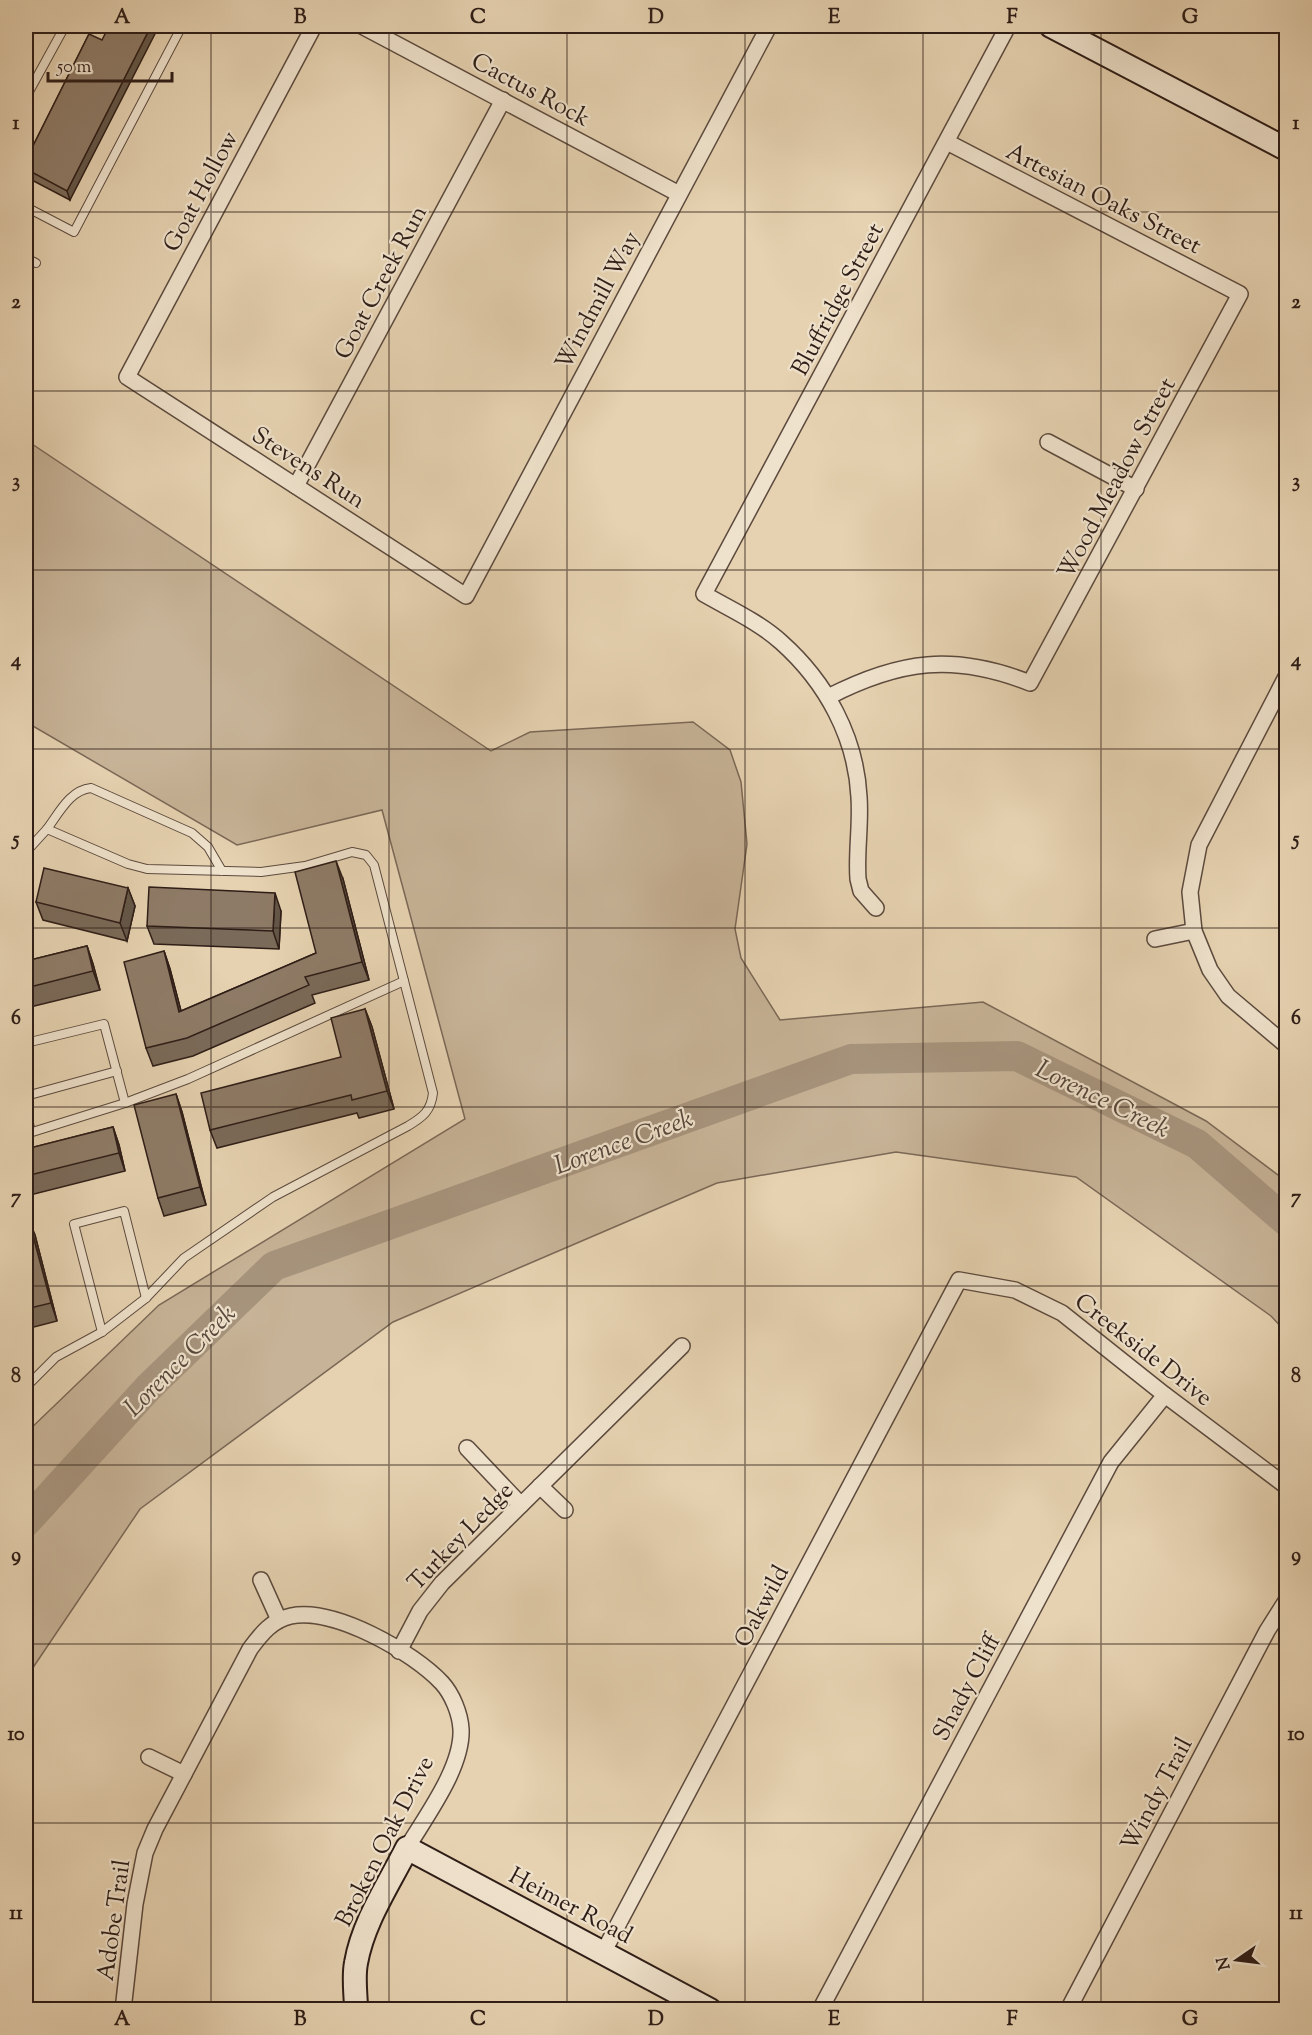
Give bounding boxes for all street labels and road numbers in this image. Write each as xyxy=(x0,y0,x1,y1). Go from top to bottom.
street label: Cactus Rock xyxy=(464,45,596,136)
street label: Goat Hollow xyxy=(156,125,248,258)
street label: Artesian Oaks Street xyxy=(1000,136,1207,264)
street label: Goat Creek Run xyxy=(327,200,437,366)
street label: Bluffridge Street xyxy=(784,217,893,382)
street label: Windmill Way xyxy=(548,226,650,376)
street label: Wood Meadow Street xyxy=(1050,372,1185,586)
street label: Stevens Run xyxy=(244,419,372,518)
street label: Creekside Drive xyxy=(1067,1286,1219,1415)
street label: Turkey Ledge xyxy=(401,1475,522,1599)
street label: Oakwild xyxy=(727,1559,799,1654)
street label: Shady Cliff xyxy=(925,1627,1011,1748)
street label: Windy Trail xyxy=(1113,1732,1202,1858)
street label: Broken Oak Drive xyxy=(328,1751,444,1933)
street label: Adobe Trail xyxy=(90,1857,140,1983)
street label: Heimer Road xyxy=(502,1860,638,1954)

